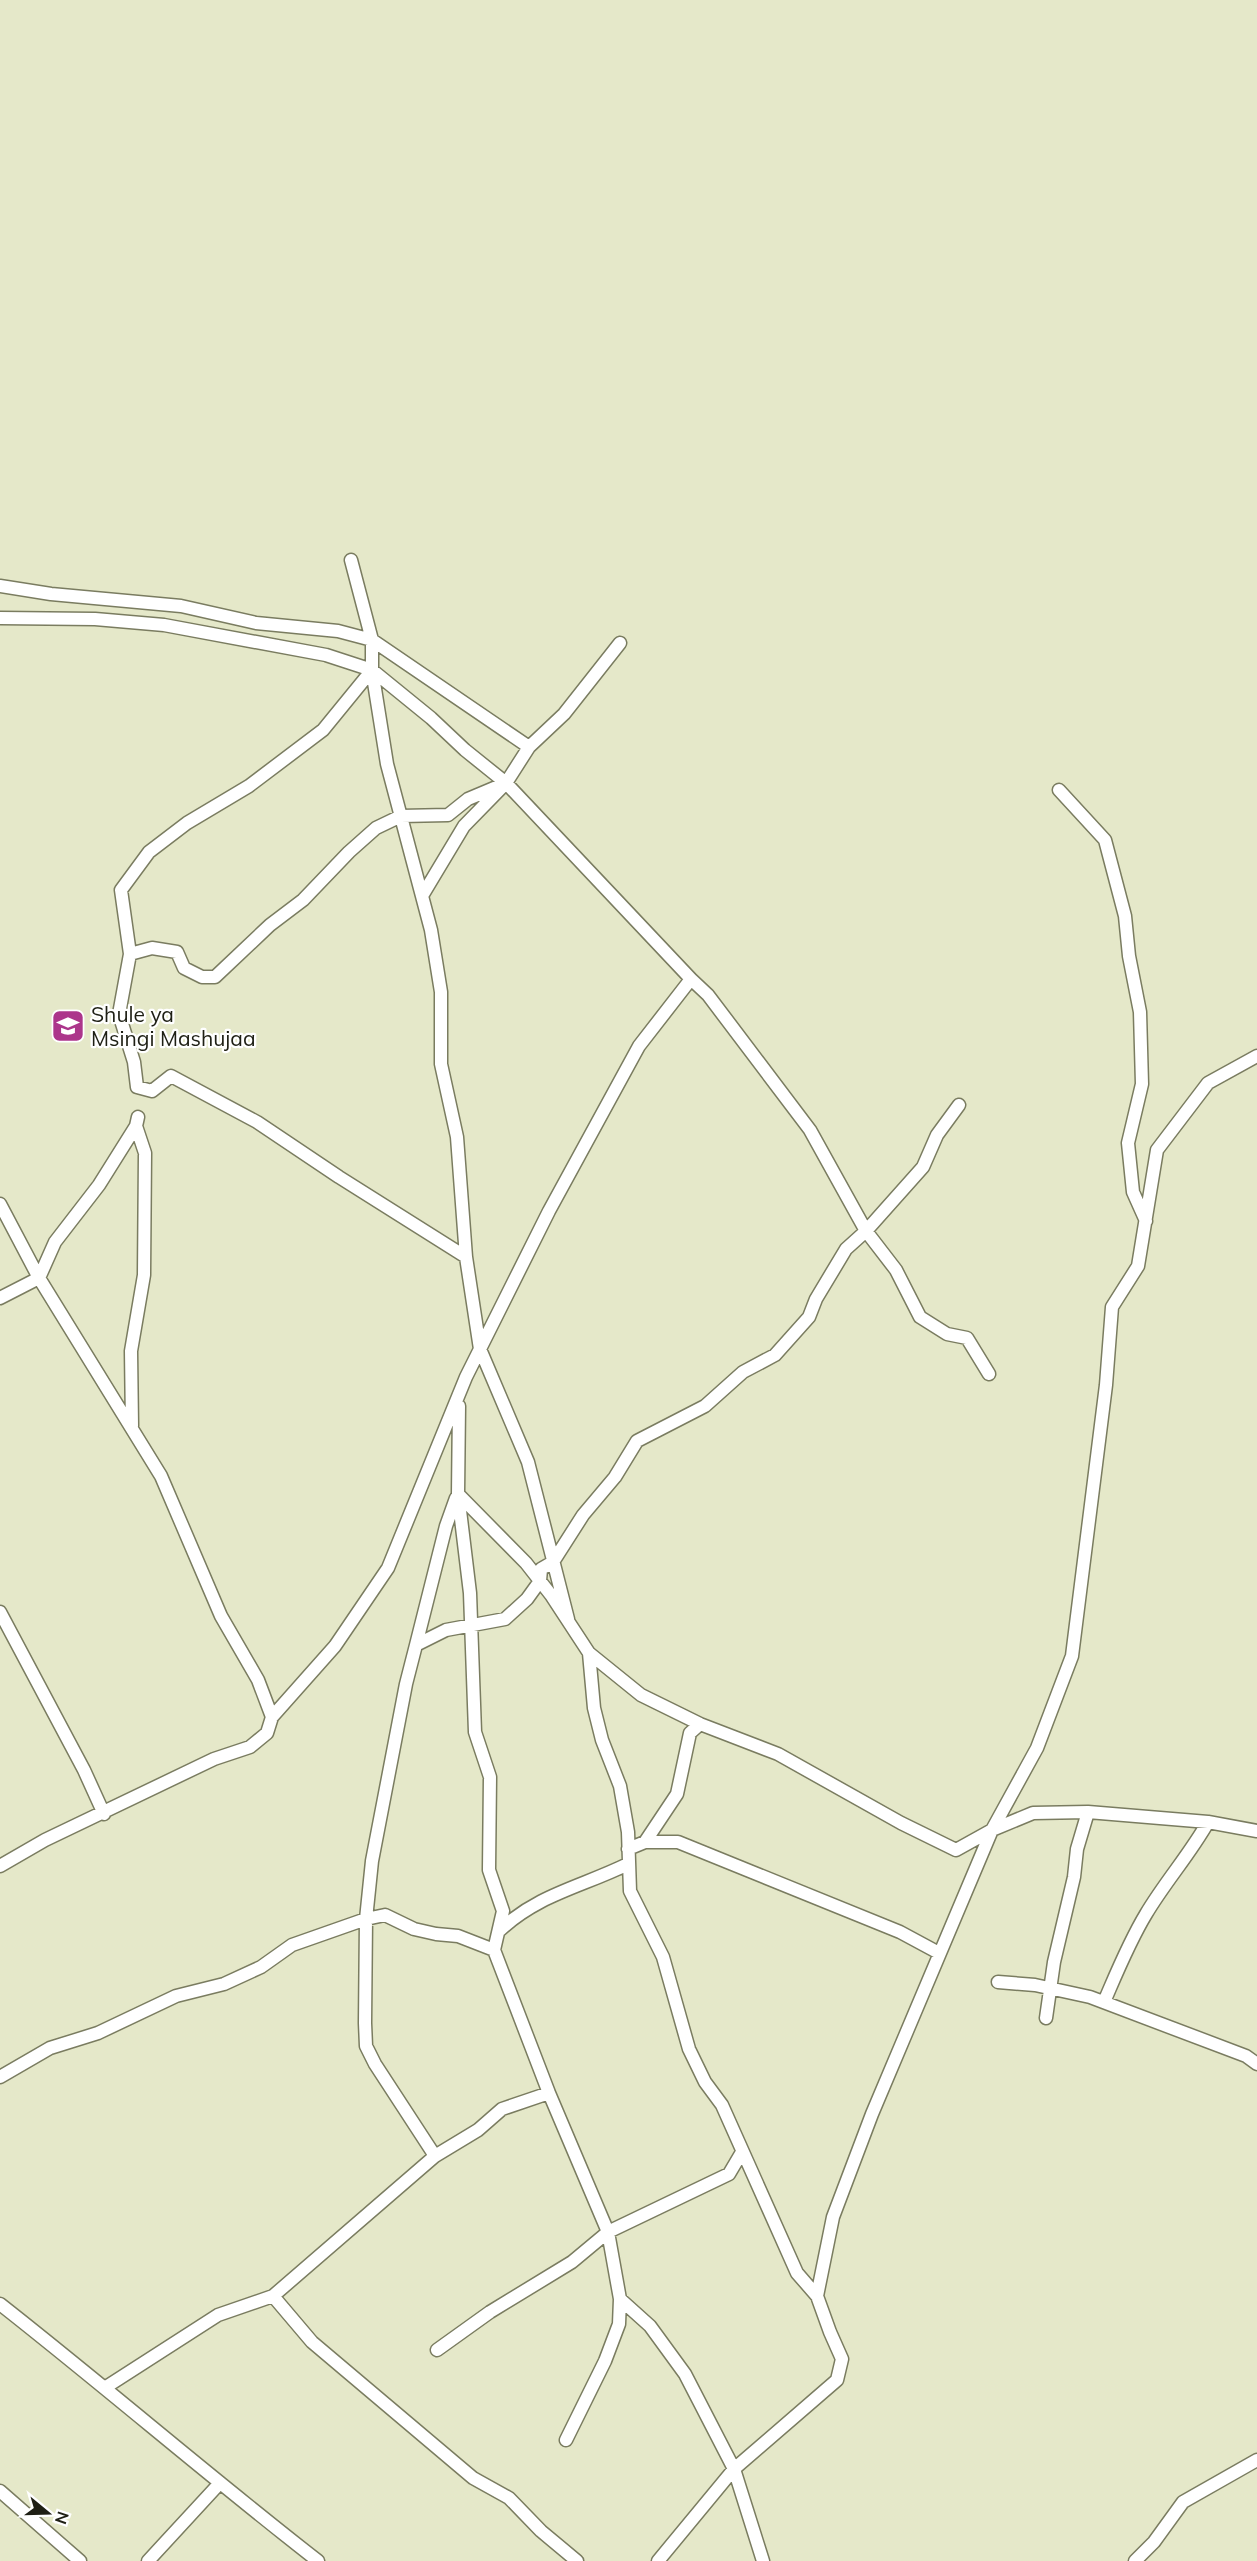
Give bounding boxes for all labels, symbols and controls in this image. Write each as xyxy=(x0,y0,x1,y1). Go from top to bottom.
place label: Shule ya Msingi Mashujaa xyxy=(91,1001,256,1051)
school or university icon: Shule ya Msingi Mashujaa xyxy=(50,1008,86,1044)
north arrow xyxy=(18,2483,78,2543)
text: N xyxy=(51,2509,74,2527)

